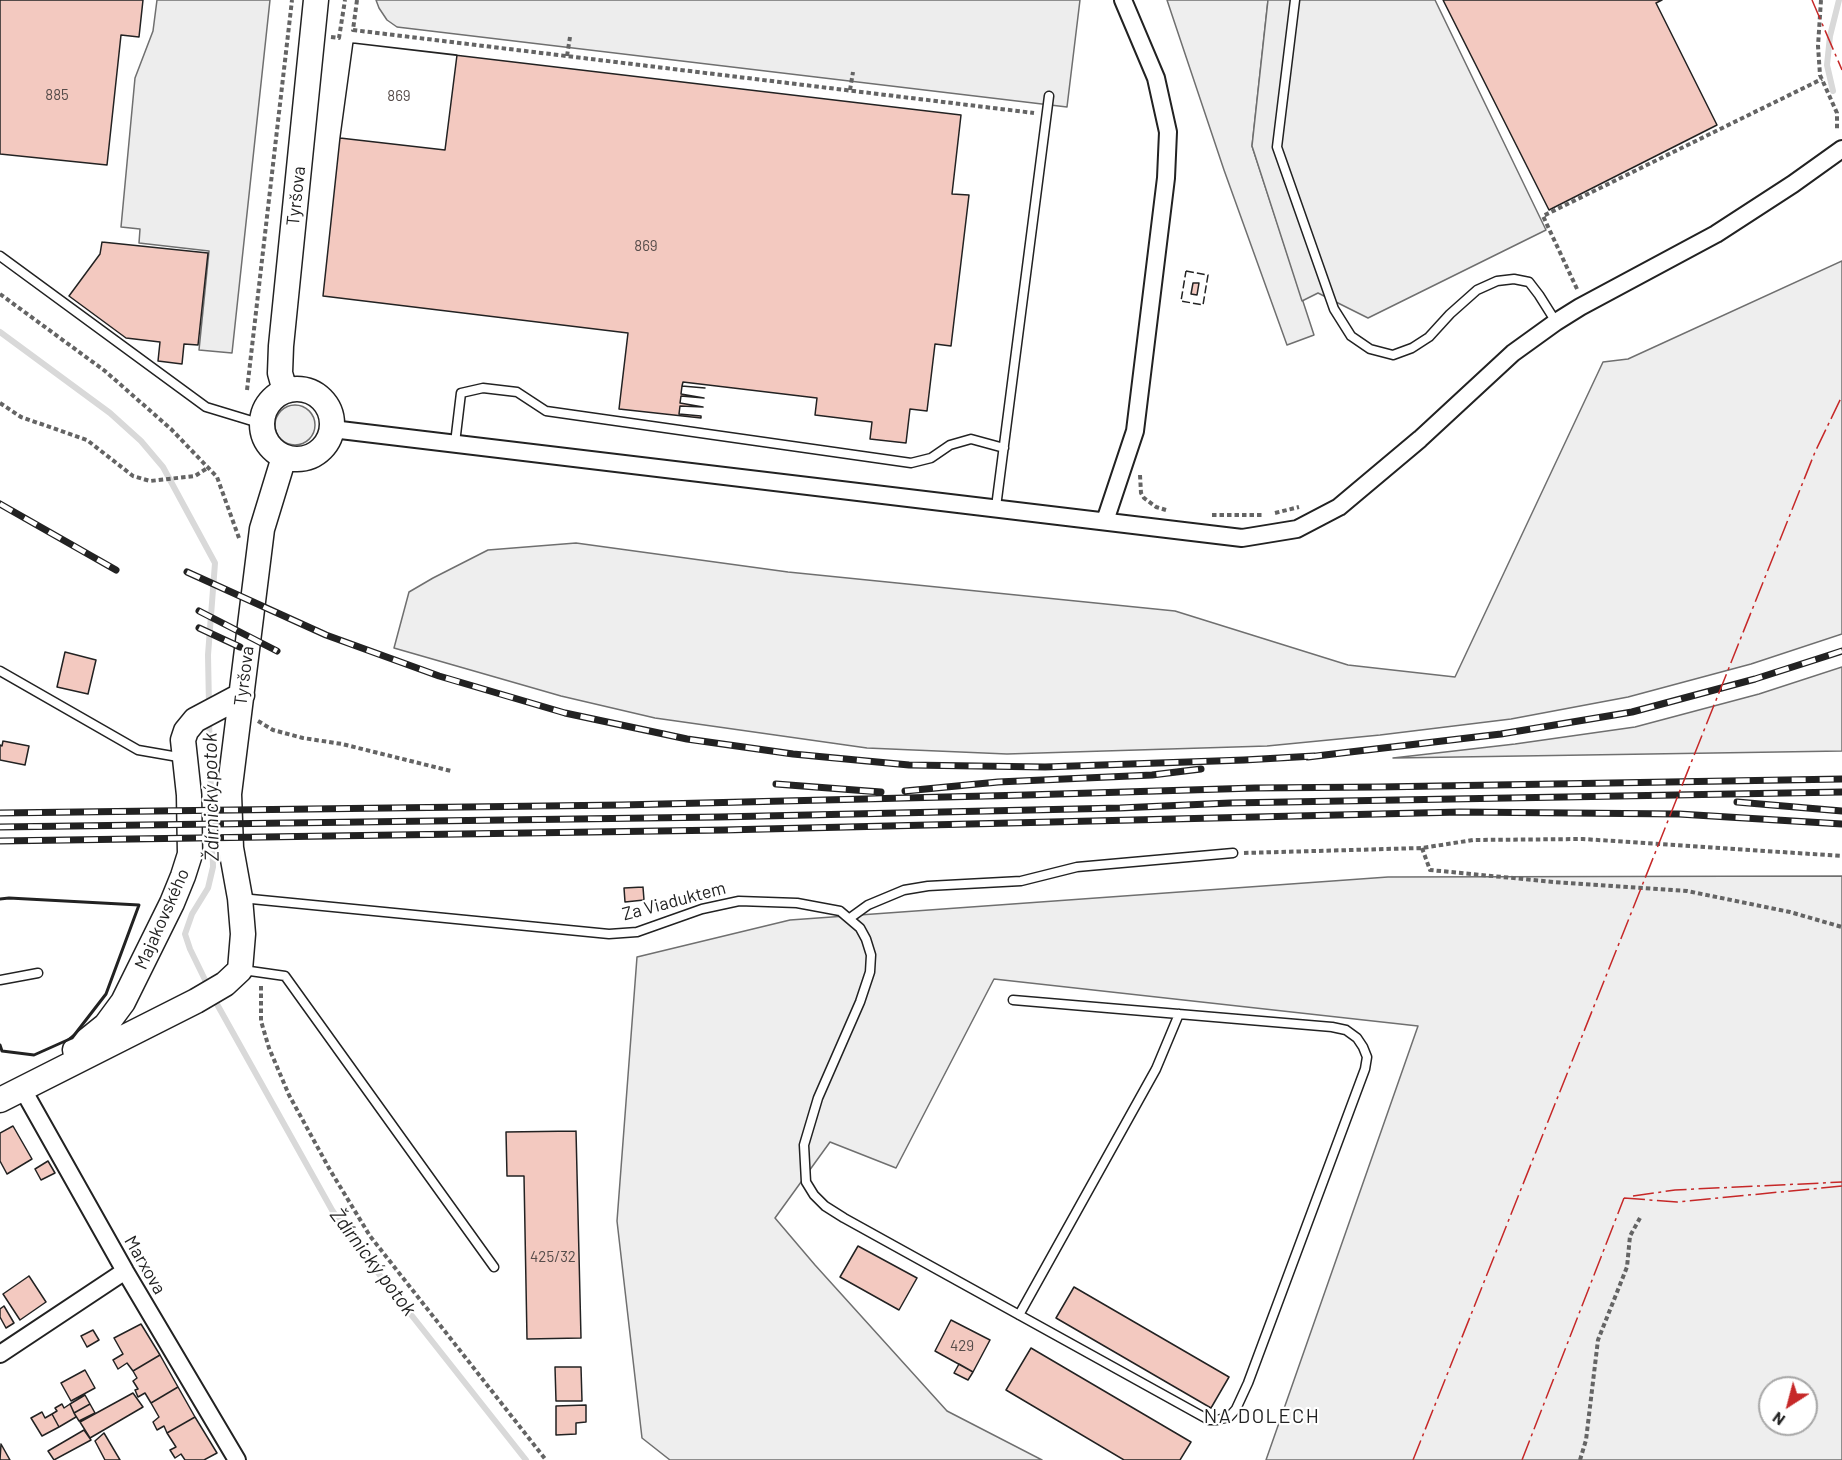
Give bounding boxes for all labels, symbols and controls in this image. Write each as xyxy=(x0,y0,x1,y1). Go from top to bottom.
house number: 885 xyxy=(45,86,69,104)
house number: 869 xyxy=(387,87,411,105)
street label: Tyršova xyxy=(282,165,310,227)
house number: 869 xyxy=(634,237,658,255)
street label: Tyršova xyxy=(230,645,258,707)
water label: Ždírnický potok xyxy=(198,733,224,861)
street label: Majakovského xyxy=(130,865,194,973)
street label: Za Viaduktem xyxy=(620,877,728,925)
water label: Ždírnický potok xyxy=(325,1203,421,1321)
street label: Marxova xyxy=(120,1232,170,1298)
house number: 425/32 xyxy=(530,1248,576,1266)
house number: 429 xyxy=(950,1337,974,1355)
north arrow xyxy=(1758,1376,1818,1436)
district label: NA DOLECH xyxy=(1204,1404,1320,1428)
text: N xyxy=(1768,1409,1788,1430)

